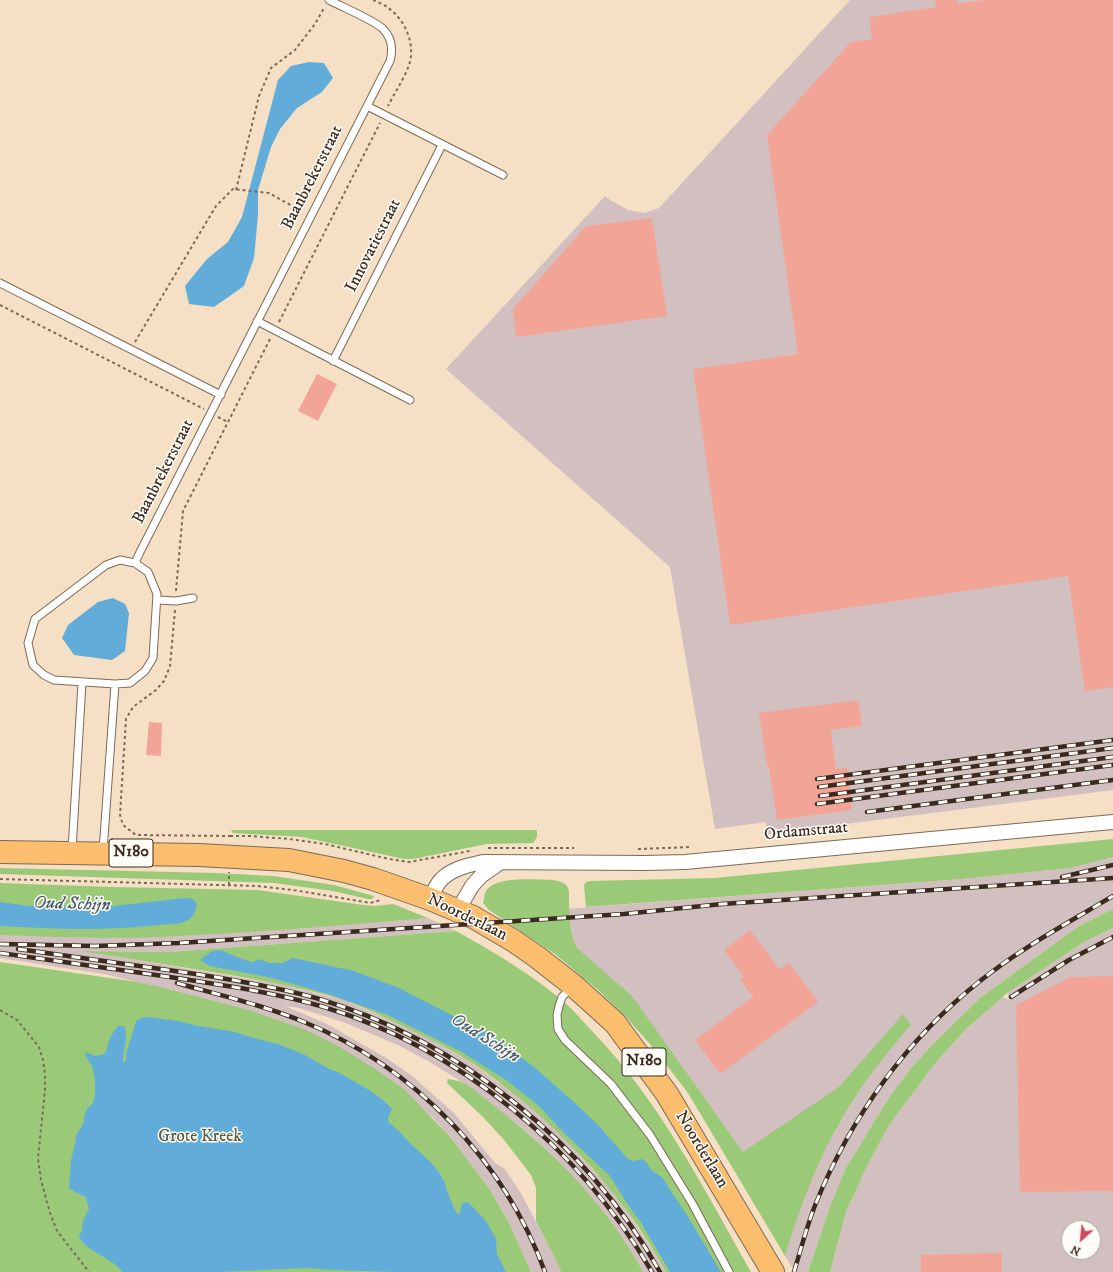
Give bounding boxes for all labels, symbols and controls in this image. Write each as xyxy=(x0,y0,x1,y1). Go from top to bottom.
street label: Baanbrekerstraat xyxy=(278,122,348,234)
street label: Innovatiestraat xyxy=(342,196,406,296)
street label: Baanbrekerstraat xyxy=(129,416,199,528)
street label: Ordamstraat xyxy=(763,818,849,846)
road number: N180 xyxy=(109,839,153,867)
street label: Noorderlaan xyxy=(424,890,510,946)
water label: Oud Schijn xyxy=(33,893,111,917)
water label: Oud Schijn xyxy=(447,1009,523,1069)
road number: N180 xyxy=(622,1048,666,1076)
street label: Noorderlaan xyxy=(670,1108,732,1192)
park label: Grote Kreek xyxy=(158,1127,242,1147)
north arrow xyxy=(1061,1220,1101,1260)
text: N xyxy=(1069,1242,1083,1258)

